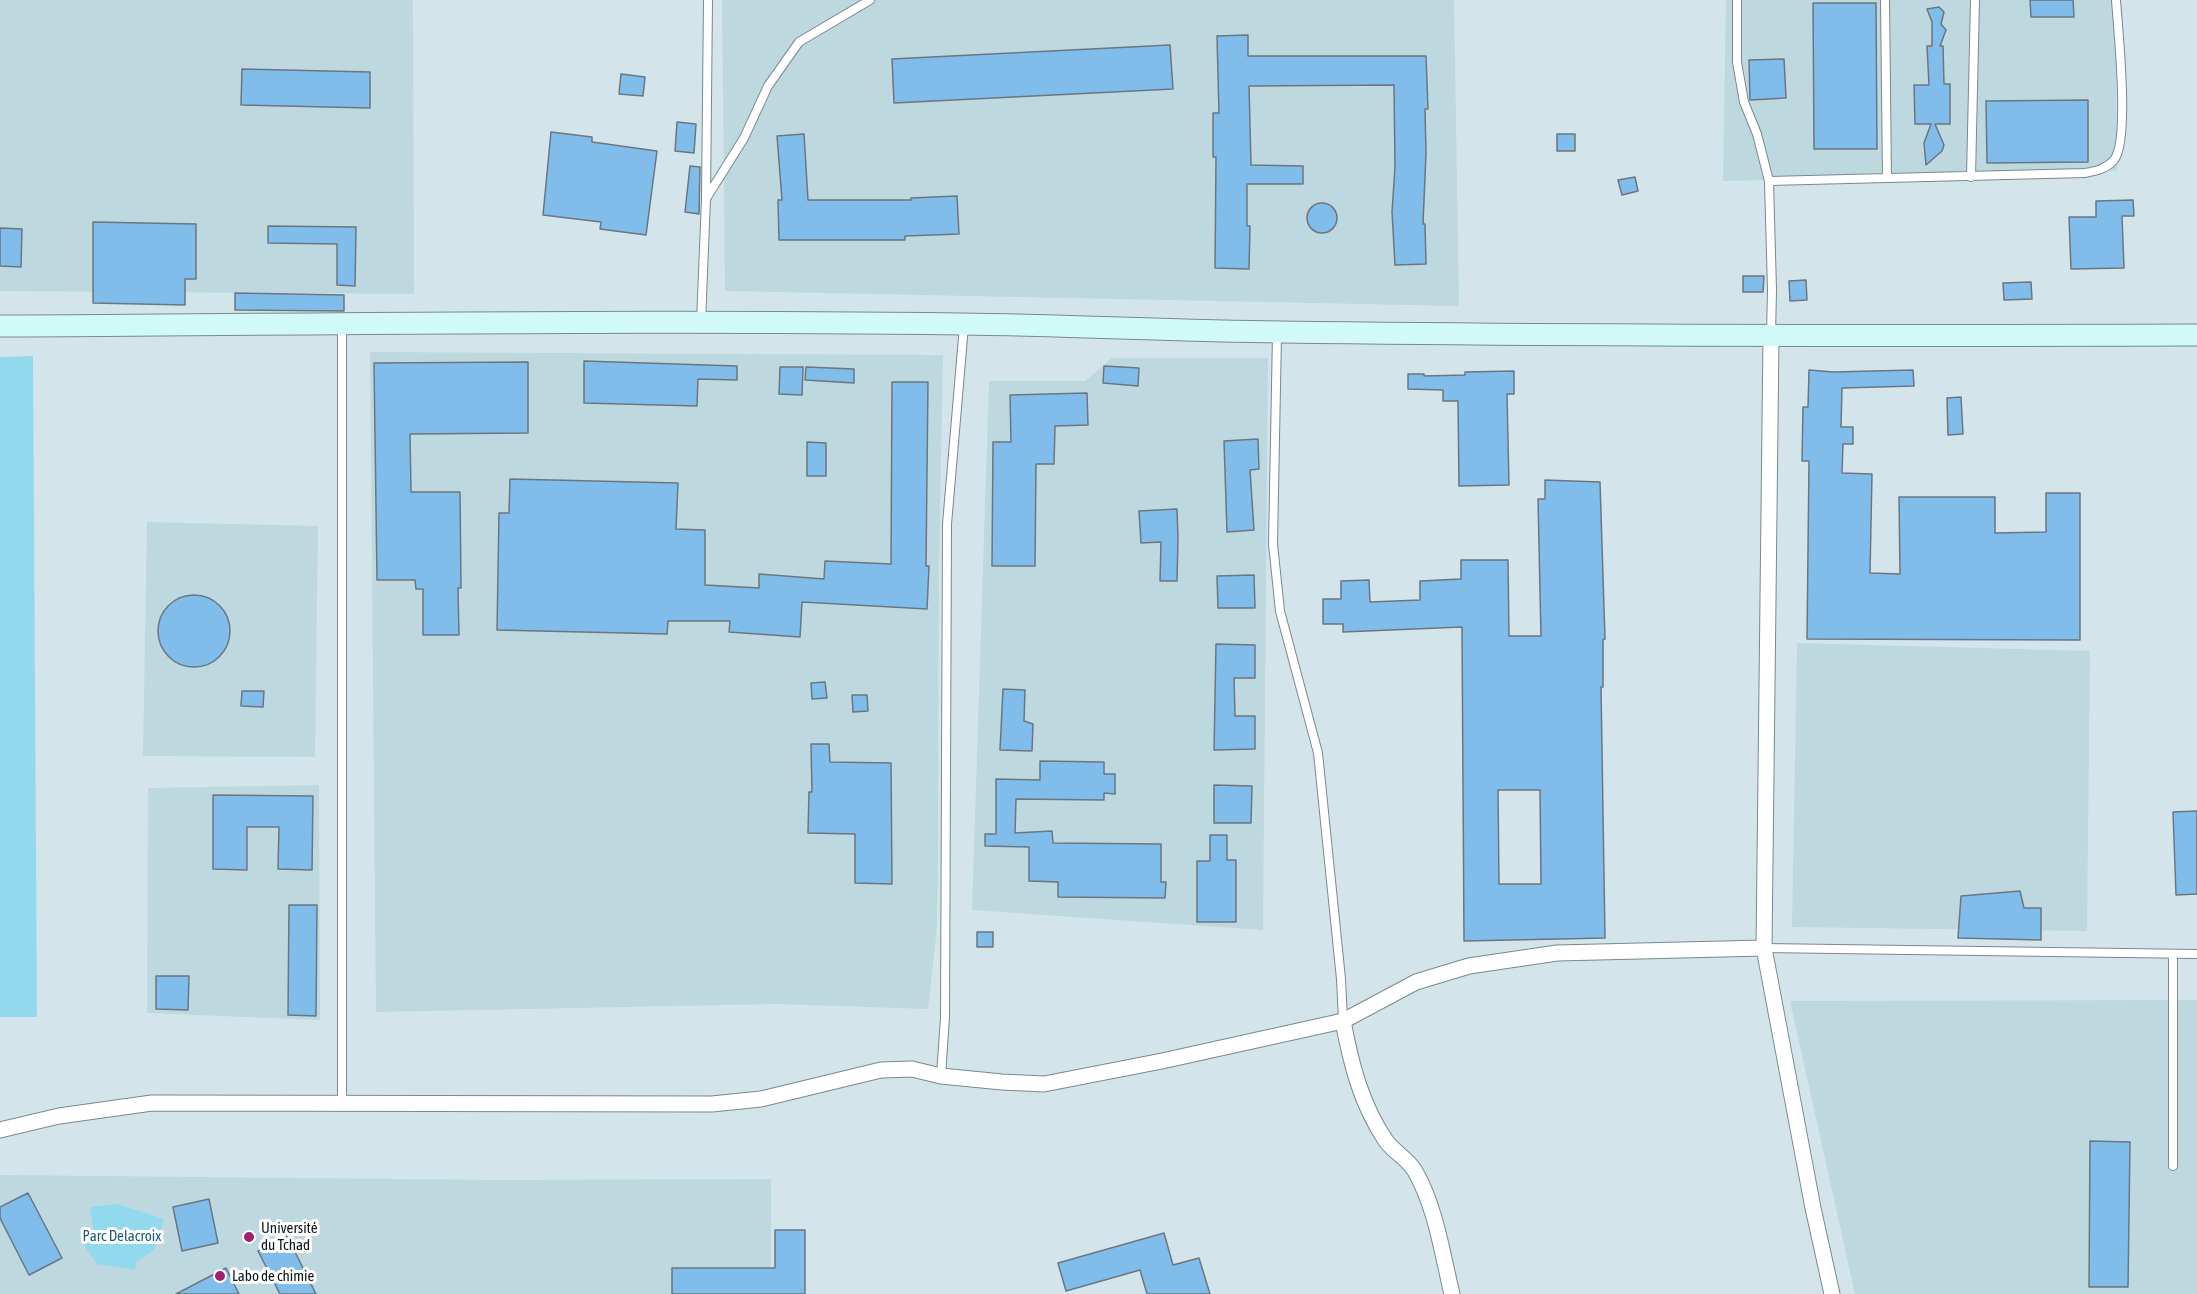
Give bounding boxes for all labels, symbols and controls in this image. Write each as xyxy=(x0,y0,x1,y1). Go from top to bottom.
place label: Université du Tchad xyxy=(261,1219,318,1254)
park label: Parc Delacroix xyxy=(83,1227,161,1245)
marker: Université du Tchad xyxy=(242,1230,256,1244)
place label: Labo de chimie xyxy=(232,1267,314,1285)
marker: Labo de chimie xyxy=(213,1269,227,1283)

